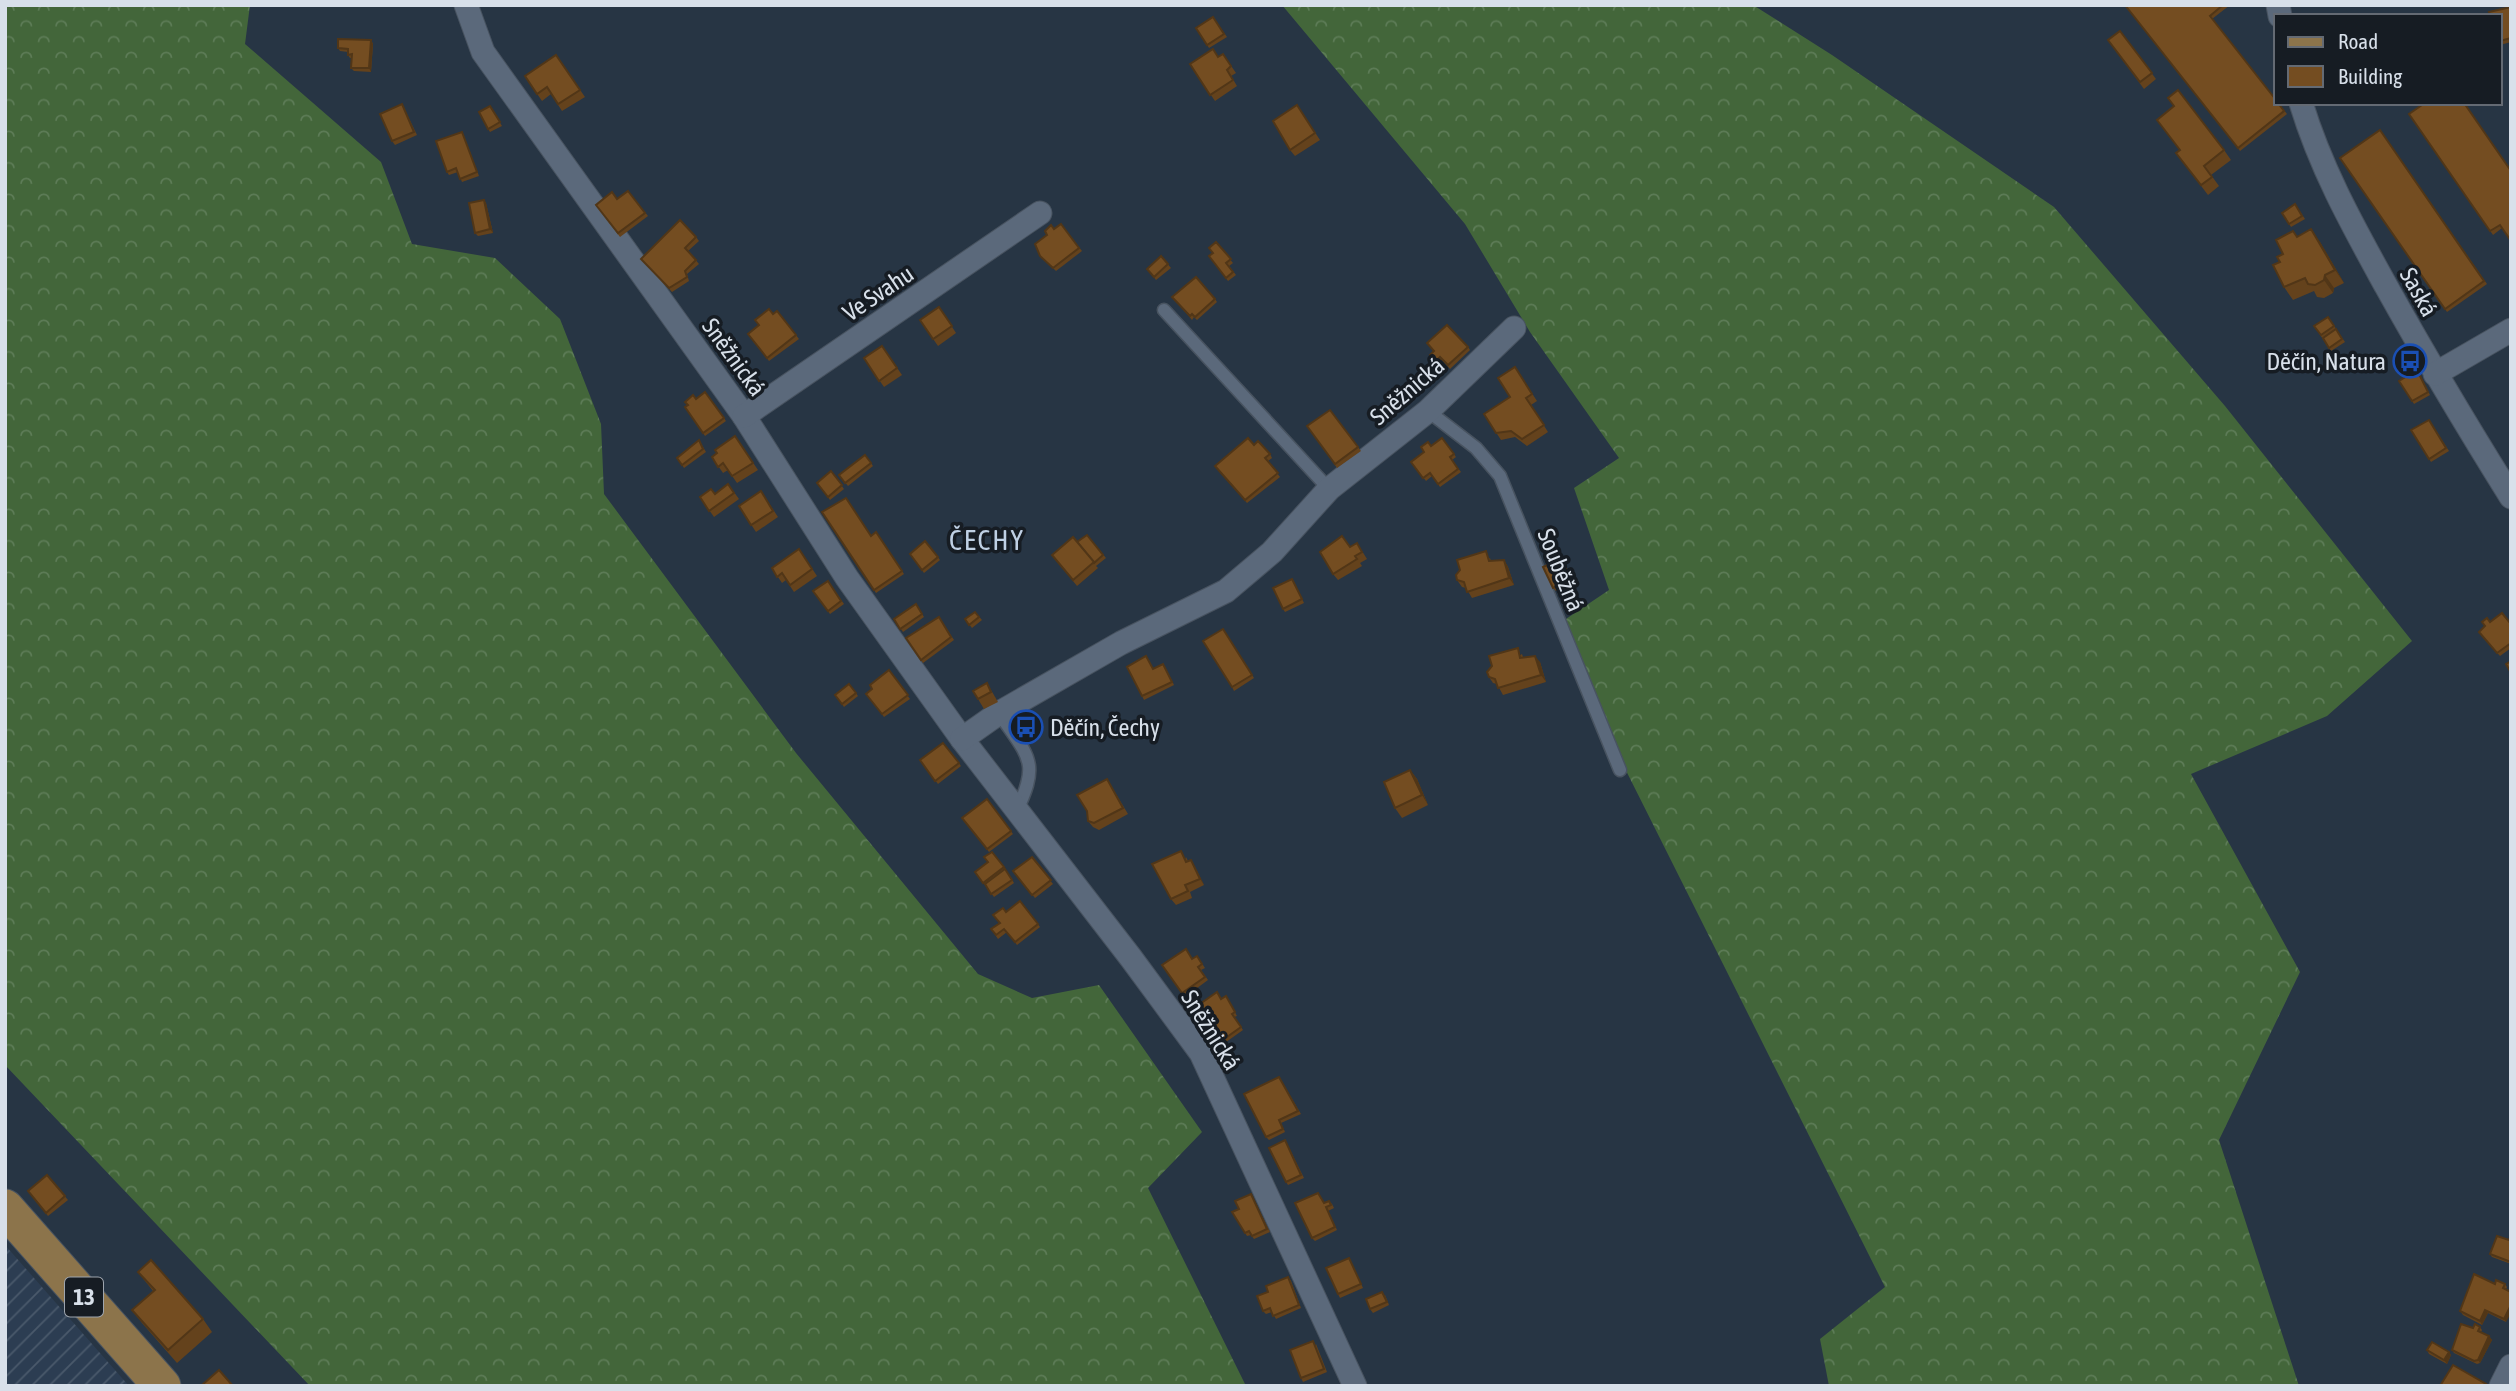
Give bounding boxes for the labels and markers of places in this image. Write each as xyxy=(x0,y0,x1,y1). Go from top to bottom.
bus stop icon: Děčín, Natura xyxy=(2391,342,2429,380)
place label: Děčín, Natura xyxy=(2267,348,2386,375)
bus stop icon: Děčín, Čechy xyxy=(1007,708,1045,746)
place label: Děčín, Čechy xyxy=(1050,714,1160,741)

